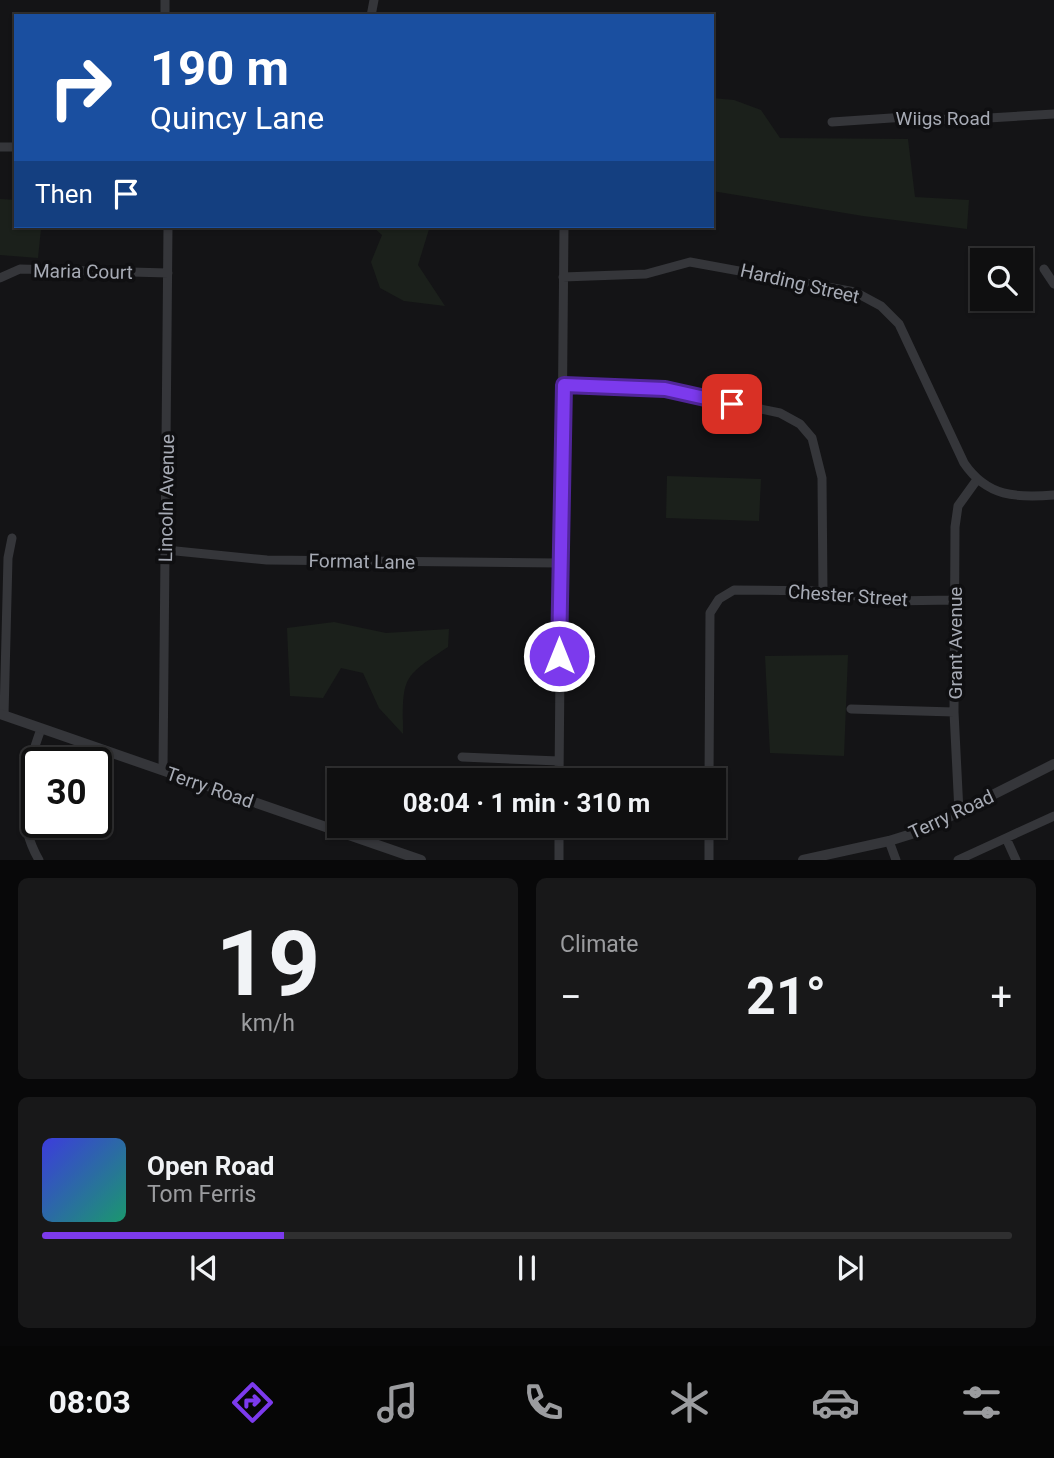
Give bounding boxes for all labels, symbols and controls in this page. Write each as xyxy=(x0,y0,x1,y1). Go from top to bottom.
text: 190 m xyxy=(150,40,289,97)
icon: right xyxy=(35,42,126,133)
text: Quincy Lane xyxy=(150,99,324,137)
street label: Wiigs Road xyxy=(896,107,990,130)
icon: arrive xyxy=(107,175,145,213)
text: Then xyxy=(35,179,93,209)
map controls xyxy=(970,248,1033,311)
button: search xyxy=(970,248,1033,311)
street label: Maria Court xyxy=(33,259,133,284)
street label: Harding Street xyxy=(738,259,862,308)
pin xyxy=(702,374,762,434)
icon: arrive xyxy=(713,385,751,423)
street label: Lincoln Avenue xyxy=(154,434,179,562)
street label: Format Lane xyxy=(308,549,416,574)
street label: Chester Street xyxy=(787,580,909,611)
street label: Grant Avenue xyxy=(944,587,967,699)
position arrow xyxy=(522,619,596,693)
speed limit sign: 30 xyxy=(21,747,112,838)
street label: Terry Road xyxy=(163,762,257,813)
street label: Terry Road xyxy=(905,785,997,844)
text: 08:04 · 1 min · 310 m xyxy=(403,788,650,818)
text: 19 xyxy=(216,911,320,1017)
text: Climate xyxy=(560,931,639,958)
text: 21° xyxy=(746,966,826,1027)
text: − xyxy=(560,975,582,1019)
text: + xyxy=(990,975,1012,1019)
text: km/h xyxy=(241,1010,295,1037)
text: Open Road xyxy=(147,1151,275,1181)
text: Tom Ferris xyxy=(147,1181,256,1208)
icon: previous xyxy=(185,1249,223,1287)
icon: pause xyxy=(508,1249,546,1287)
icon: next xyxy=(831,1249,869,1287)
icon: directions xyxy=(228,1378,277,1427)
icon: music xyxy=(373,1378,422,1427)
icon: phone xyxy=(519,1378,568,1427)
icon: climate xyxy=(665,1378,714,1427)
icon: car xyxy=(811,1378,860,1427)
icon: filters xyxy=(957,1378,1006,1427)
text: 08:03 xyxy=(48,1383,131,1421)

